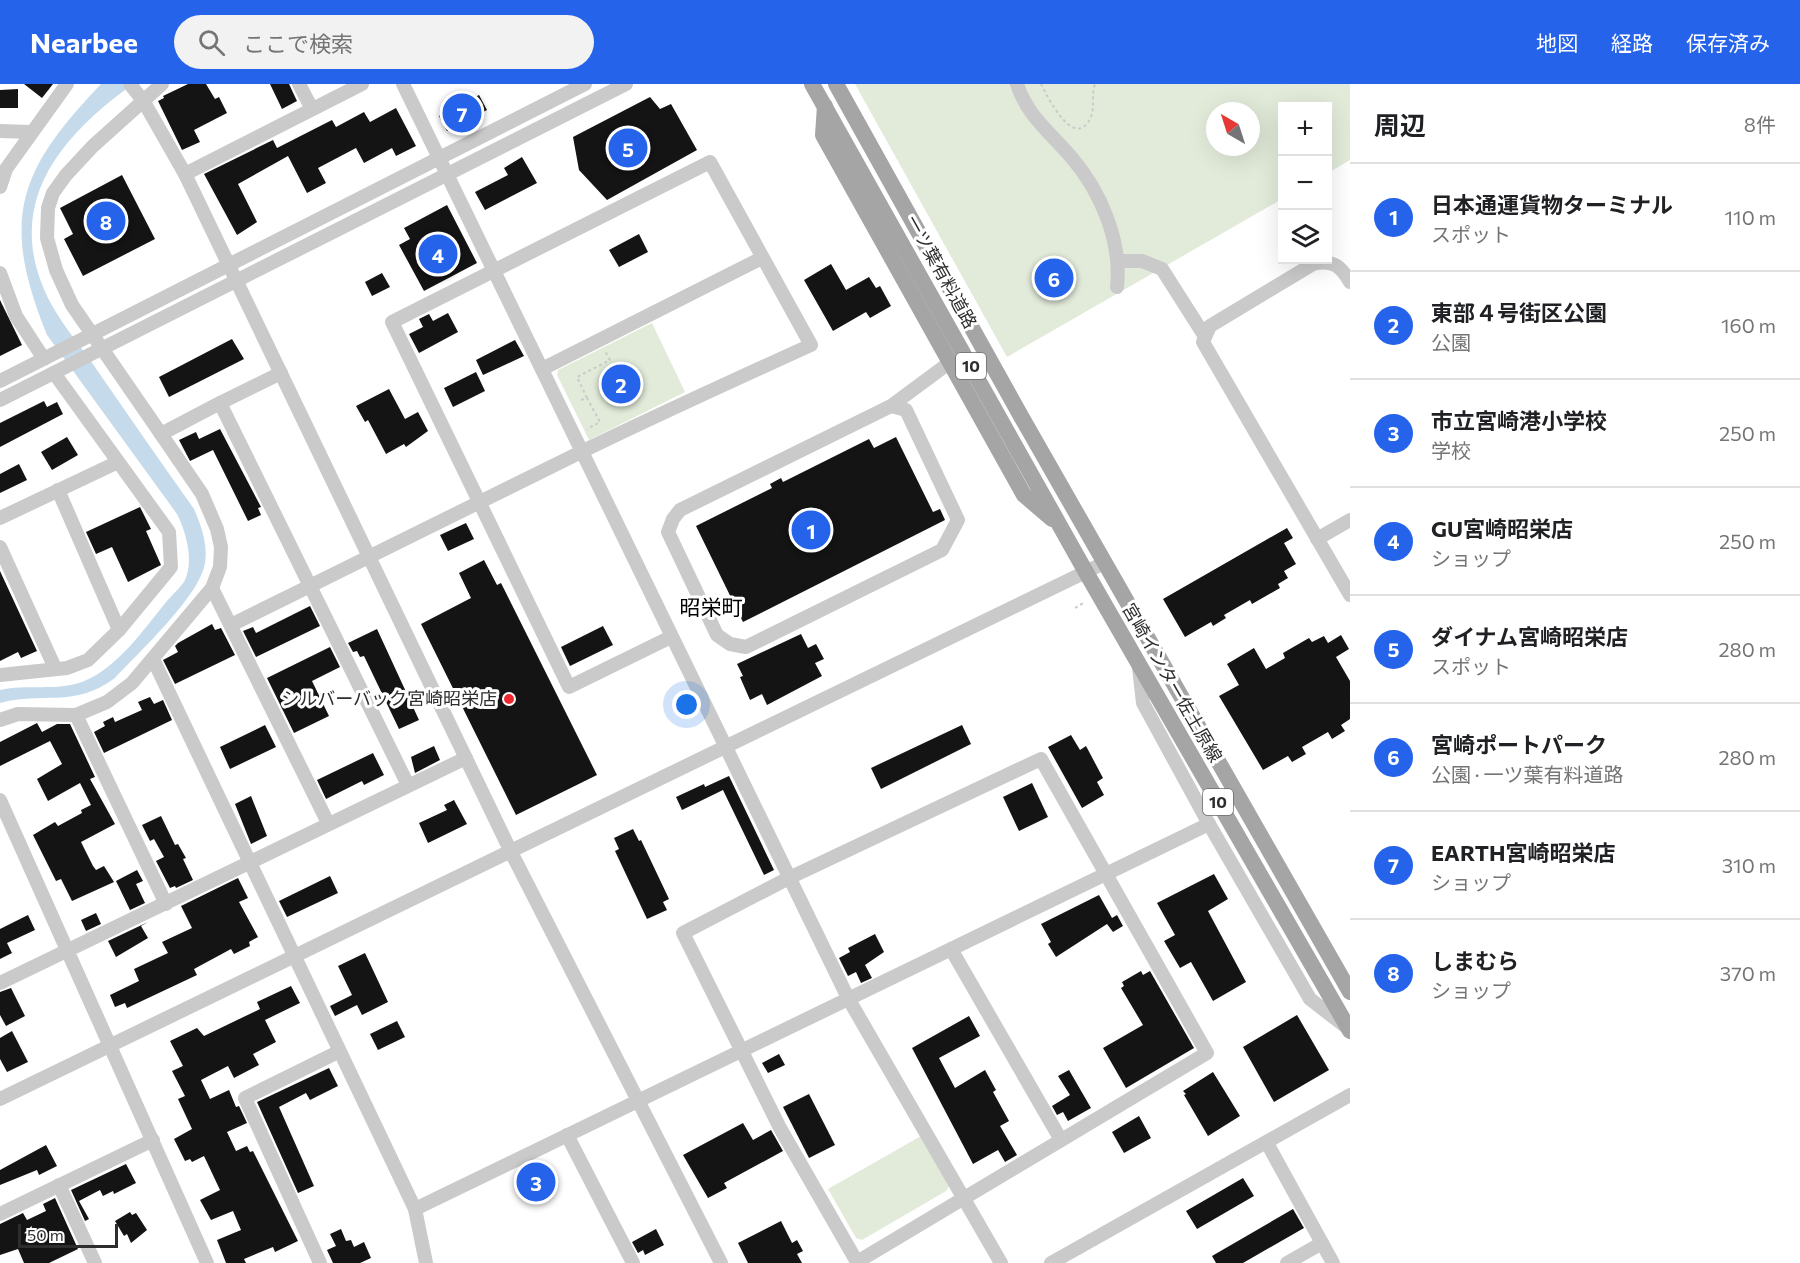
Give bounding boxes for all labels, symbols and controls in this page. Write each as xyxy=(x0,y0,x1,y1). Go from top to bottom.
search box xyxy=(174,15,594,69)
text: Nearbee xyxy=(30,25,138,59)
icon: search xyxy=(195,26,228,59)
text: ここで検索 xyxy=(243,30,353,57)
text: 地図 xyxy=(1536,30,1578,55)
text: 経路 xyxy=(1611,30,1653,55)
text: 保存済み xyxy=(1686,30,1770,55)
pin: 7 xyxy=(442,90,482,135)
north arrow xyxy=(1206,102,1260,156)
map controls xyxy=(1278,102,1332,264)
button: + xyxy=(1278,102,1332,156)
text: 周辺 xyxy=(1374,109,1426,140)
text: 8件 xyxy=(1744,112,1776,136)
pin: 5 xyxy=(608,126,648,170)
button: − xyxy=(1278,156,1332,210)
text: 日本通運貨物ターミナル xyxy=(1431,191,1673,218)
pin: 8 xyxy=(86,198,126,244)
text: 1 xyxy=(1389,205,1398,229)
text: 110 m xyxy=(1725,205,1776,229)
button: layers xyxy=(1278,210,1332,264)
street label: 一ツ葉有料道路 xyxy=(902,211,982,332)
text: スポット xyxy=(1431,222,1511,246)
pin: 4 xyxy=(418,232,458,276)
pin: 6 xyxy=(1034,256,1074,300)
text: 東部４号街区公園 xyxy=(1431,299,1607,326)
text: 2 xyxy=(1388,313,1399,337)
text: 160 m xyxy=(1721,313,1776,337)
text: 公園 xyxy=(1431,330,1471,354)
road number: 10 xyxy=(956,353,986,379)
pin: 2 xyxy=(602,362,640,406)
text: 市立宮崎港小学校 xyxy=(1431,407,1607,434)
text: 3 xyxy=(1388,421,1399,445)
text: 250 m xyxy=(1719,421,1776,445)
text: 学校 xyxy=(1431,438,1471,462)
pin: 1 xyxy=(792,508,830,552)
text: GU宮崎昭栄店 xyxy=(1431,515,1573,542)
text: 4 xyxy=(1387,529,1400,553)
text: 250 m xyxy=(1719,529,1776,553)
text: ショップ xyxy=(1431,546,1511,570)
district label: 昭栄町 xyxy=(680,594,743,619)
street label: 宮崎インター佐土原線 xyxy=(1118,599,1227,766)
text: ダイナム宮崎昭栄店 xyxy=(1431,623,1628,650)
text: 5 xyxy=(1388,637,1399,661)
text: 280 m xyxy=(1718,637,1776,661)
text: スポット xyxy=(1431,654,1511,678)
place label: シルバーバック宮崎昭栄店 xyxy=(281,687,497,709)
your location xyxy=(672,690,701,719)
marker: シルバーバック宮崎昭栄店 xyxy=(502,692,516,706)
text: 宮崎ポートパーク xyxy=(1431,731,1607,758)
text: 6 xyxy=(1387,745,1400,769)
text: 280 m xyxy=(1718,745,1776,769)
text: 公園 · 一ツ葉有料道路 xyxy=(1431,762,1623,786)
road number: 10 xyxy=(1203,789,1233,815)
text: EARTH宮崎昭栄店 xyxy=(1431,839,1615,866)
text: 7 xyxy=(1388,853,1399,877)
text: 310 m xyxy=(1722,853,1776,877)
text: ショップ xyxy=(1431,870,1511,894)
text: しまむら xyxy=(1431,947,1519,974)
text: 8 xyxy=(1387,961,1400,985)
text: 370 m xyxy=(1720,961,1776,985)
text: ショップ xyxy=(1431,978,1511,1002)
pin: 3 xyxy=(516,1160,556,1204)
scale bar xyxy=(18,1221,118,1248)
text: 50 m xyxy=(27,1225,64,1244)

